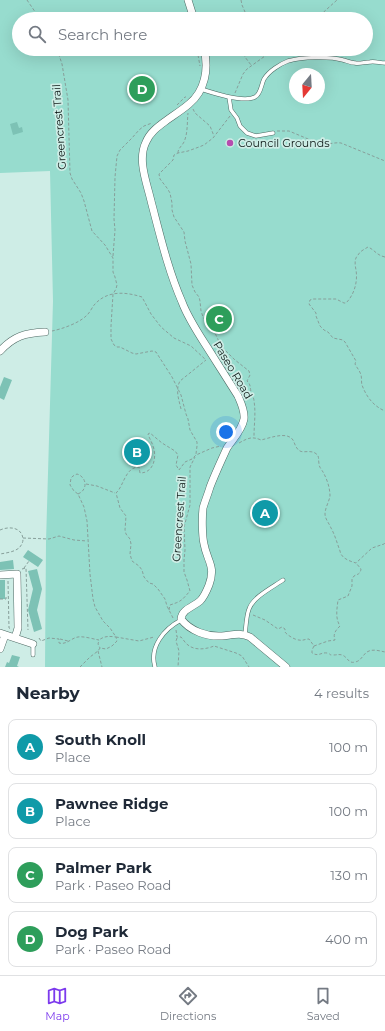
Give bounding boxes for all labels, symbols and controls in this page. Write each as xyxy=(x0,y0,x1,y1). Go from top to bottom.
search box xyxy=(12,12,373,56)
icon: search xyxy=(26,23,48,45)
text: Search here xyxy=(58,25,147,44)
north arrow xyxy=(289,68,325,104)
pin: D xyxy=(129,74,155,104)
street label: Greencrest Trail xyxy=(49,84,69,170)
place label: Council Grounds xyxy=(238,136,330,150)
marker: Council Grounds xyxy=(225,138,235,148)
pin: C xyxy=(206,304,232,334)
street label: Paseo Road xyxy=(210,339,256,401)
your location xyxy=(216,422,236,442)
pin: B xyxy=(124,437,150,467)
street label: Greencrest Trail xyxy=(169,476,189,562)
pin: A xyxy=(252,498,278,528)
text: Nearby xyxy=(16,683,80,703)
text: 4 results xyxy=(314,685,369,701)
text: South Knoll xyxy=(55,730,146,749)
text: A xyxy=(25,739,35,755)
text: 100 m xyxy=(329,739,368,755)
text: Place xyxy=(55,749,91,765)
text: Pawnee Ridge xyxy=(55,794,168,813)
text: B xyxy=(25,803,35,819)
text: 100 m xyxy=(329,803,368,819)
text: Place xyxy=(55,813,91,829)
text: Palmer Park xyxy=(55,858,152,877)
text: C xyxy=(25,867,35,883)
text: 130 m xyxy=(330,867,368,883)
text: Park · Paseo Road xyxy=(55,877,171,893)
text: Dog Park xyxy=(55,922,128,941)
text: D xyxy=(25,931,35,947)
text: 400 m xyxy=(325,931,368,947)
text: Park · Paseo Road xyxy=(55,941,171,957)
tab: Map xyxy=(45,985,70,1023)
tab: Directions xyxy=(160,985,216,1023)
tab: Saved xyxy=(307,985,340,1023)

